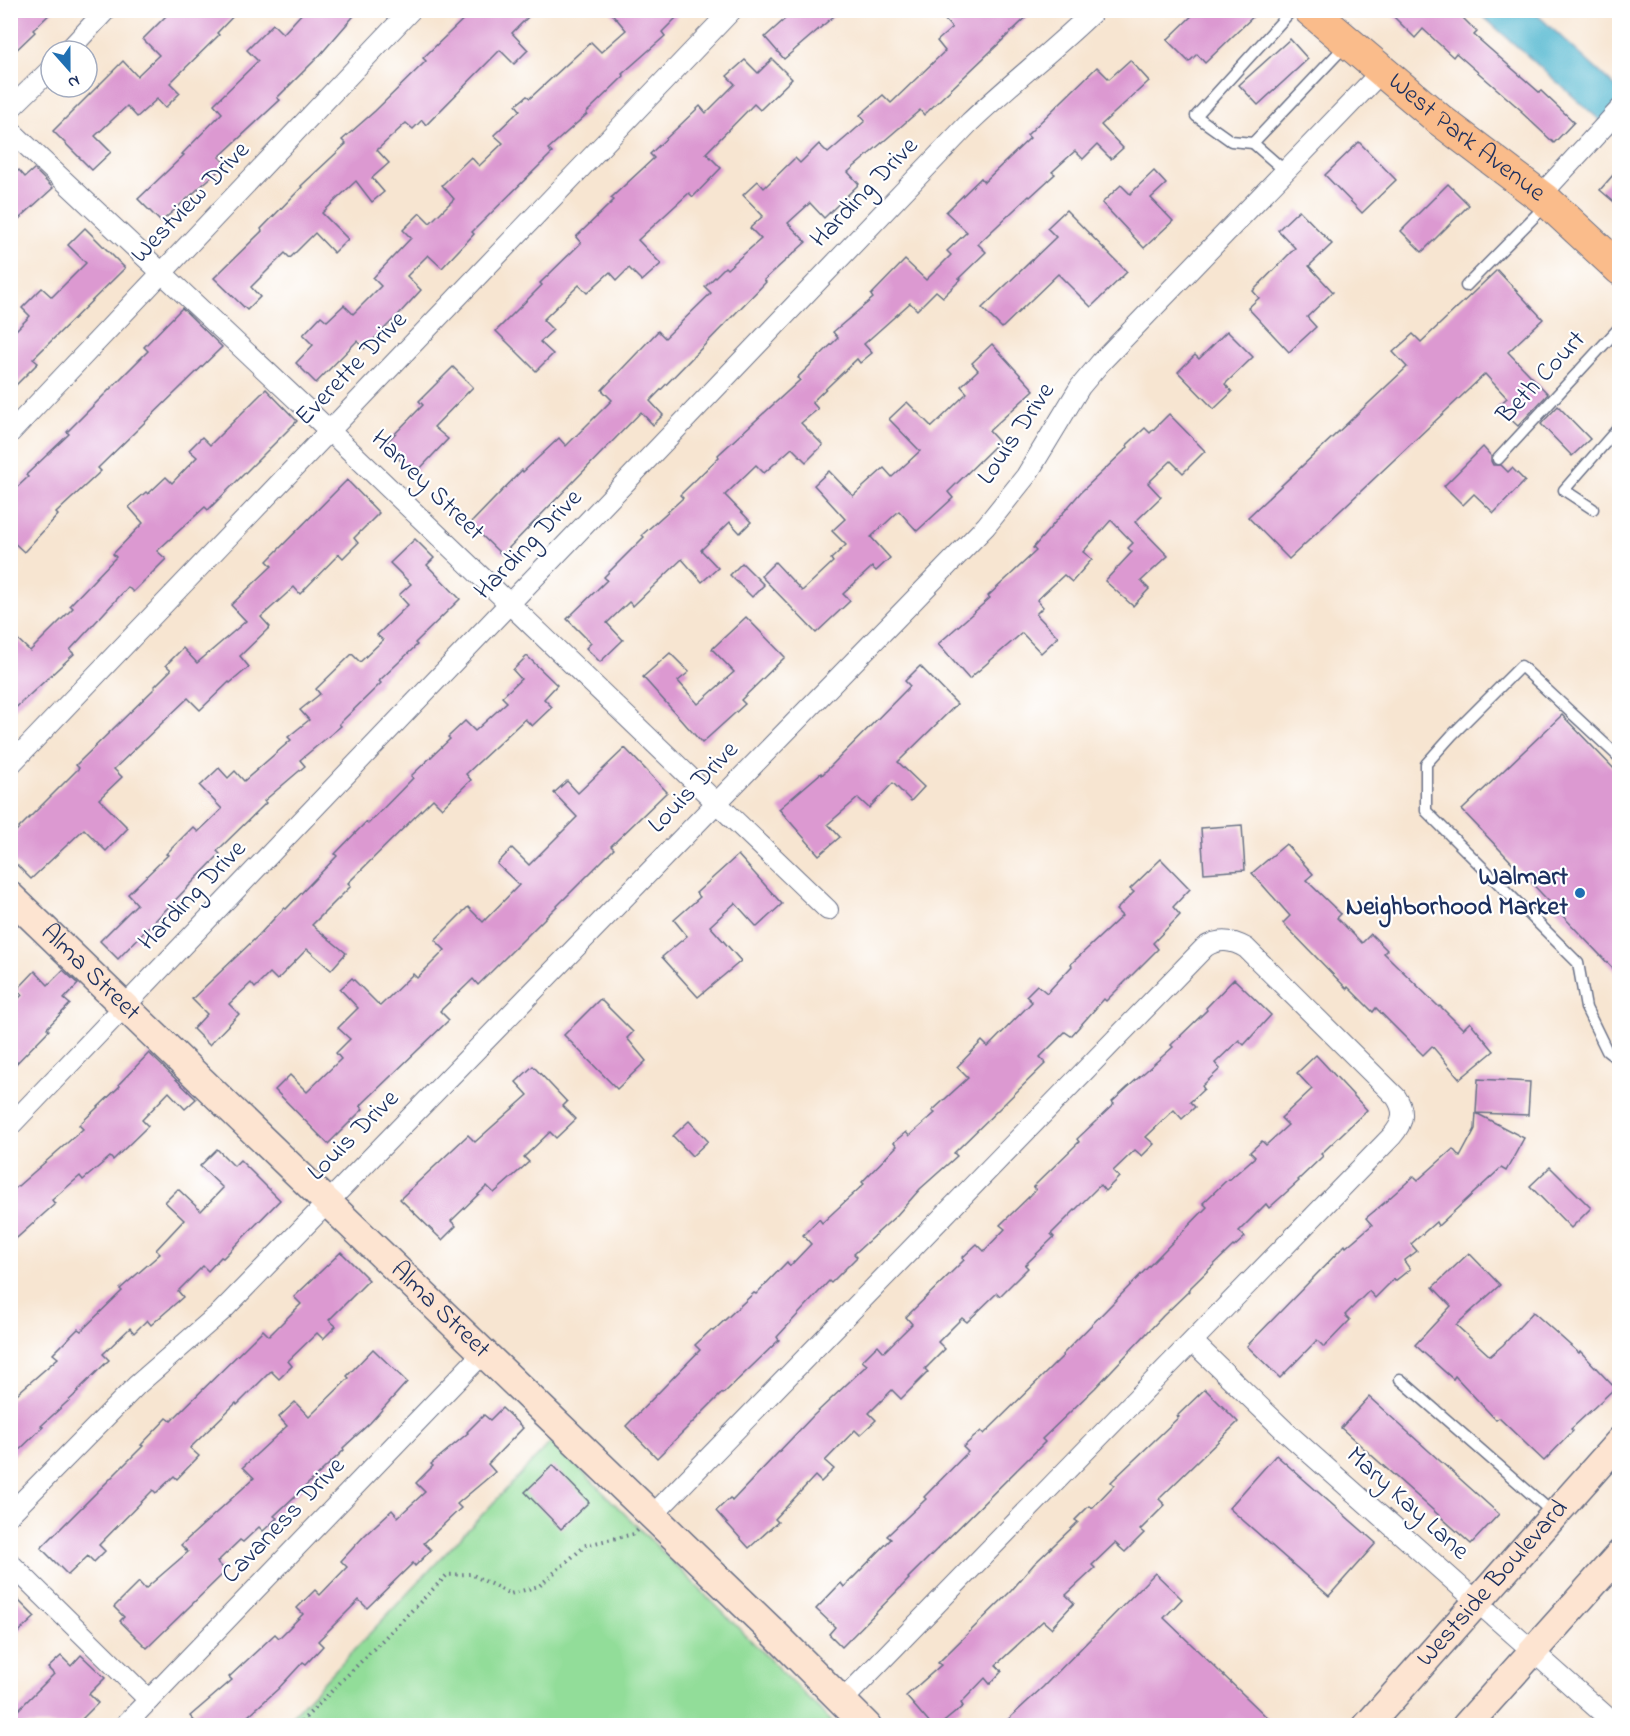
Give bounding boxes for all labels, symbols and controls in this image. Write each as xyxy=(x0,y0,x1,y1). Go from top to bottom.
north arrow xyxy=(39,39,99,99)
street label: West Park Avenue xyxy=(1379,64,1553,212)
text: N xyxy=(64,68,83,94)
street label: Harding Drive xyxy=(802,129,928,257)
street label: Westview Drive xyxy=(122,133,260,273)
street label: Everette Drive xyxy=(287,302,417,435)
street label: Beth Court xyxy=(1488,322,1596,434)
street label: Louis Drive xyxy=(969,375,1066,493)
street label: Harvey Street xyxy=(361,422,493,551)
street label: Harding Drive xyxy=(466,481,592,609)
street label: Louis Drive xyxy=(640,733,748,843)
street label: Harding Drive xyxy=(130,832,256,960)
place label: Walmart Neighborhood Market xyxy=(1346,859,1568,928)
marker: Walmart Neighborhood Market xyxy=(1573,886,1587,900)
street label: Alma Street xyxy=(31,915,149,1031)
street label: Louis Drive xyxy=(299,1081,409,1191)
street label: Alma Street xyxy=(381,1253,499,1368)
street label: Mary Kay Lane xyxy=(1337,1438,1477,1570)
street label: Cavaness Drive xyxy=(213,1449,355,1593)
street label: Westside Boulevard xyxy=(1408,1491,1578,1676)

